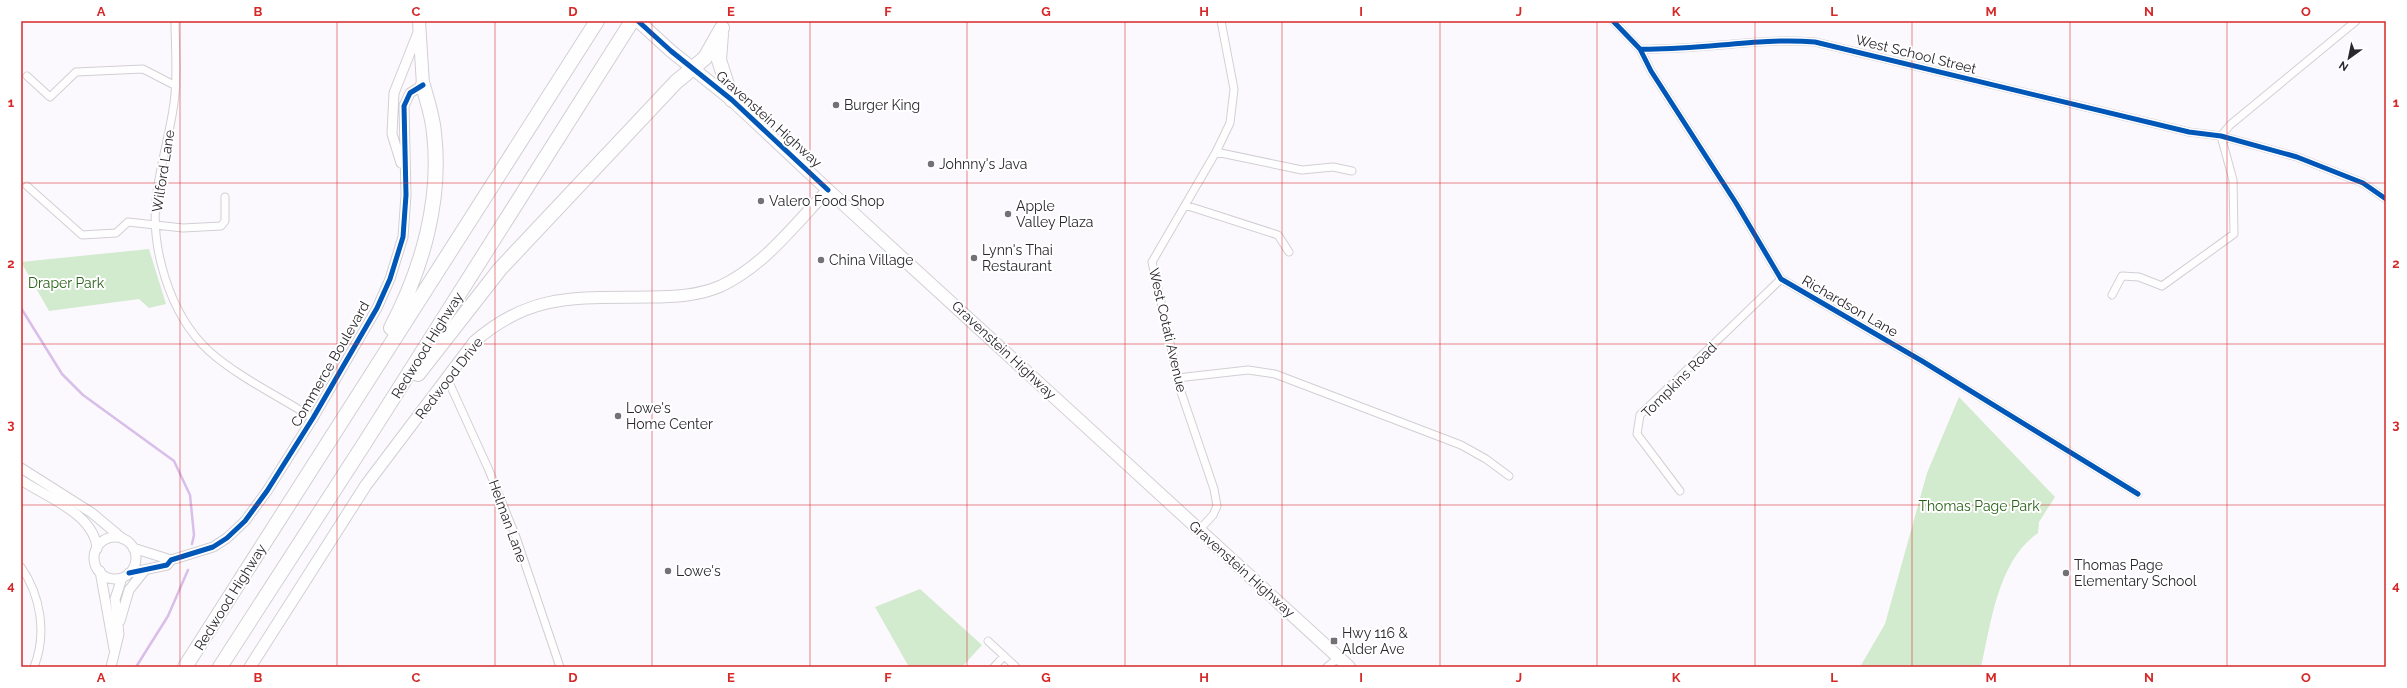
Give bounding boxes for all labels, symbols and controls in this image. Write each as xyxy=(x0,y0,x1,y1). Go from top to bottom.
text: A xyxy=(97,4,106,19)
text: B xyxy=(254,4,263,19)
text: C xyxy=(412,4,421,19)
text: D xyxy=(568,4,578,19)
text: E xyxy=(727,4,735,19)
text: F xyxy=(884,4,892,19)
text: G xyxy=(1041,4,1051,19)
text: H xyxy=(1199,4,1209,19)
text: I xyxy=(1359,4,1363,19)
text: J xyxy=(1516,4,1522,19)
text: K xyxy=(1672,4,1681,19)
text: L xyxy=(1830,4,1838,19)
text: M xyxy=(1985,4,1997,19)
text: N xyxy=(2144,4,2154,19)
text: O xyxy=(2301,4,2311,19)
street label: West School Street xyxy=(1854,31,1978,77)
north arrow xyxy=(2329,38,2369,78)
text: N xyxy=(2337,58,2351,74)
street label: Gravenstein Highway xyxy=(713,67,825,171)
text: 1 xyxy=(8,95,15,110)
text: 1 xyxy=(2393,95,2400,110)
place label: Burger King xyxy=(844,97,920,113)
marker: Burger King xyxy=(831,100,841,110)
street label: Wilford Lane xyxy=(149,129,177,213)
place label: Johnny's Java xyxy=(939,156,1027,172)
marker: Johnny's Java xyxy=(926,159,936,169)
place label: Valero Food Shop xyxy=(769,193,885,209)
marker: Valero Food Shop xyxy=(756,196,766,206)
place label: Apple Valley Plaza xyxy=(1016,198,1093,230)
marker: Apple Valley Plaza xyxy=(1003,209,1013,219)
place label: Lynn's Thai Restaurant xyxy=(982,242,1053,274)
place label: China Village xyxy=(829,252,913,268)
marker: Lynn's Thai Restaurant xyxy=(969,253,979,263)
marker: China Village xyxy=(816,255,826,265)
text: 2 xyxy=(7,256,15,271)
text: 2 xyxy=(2392,256,2400,271)
street label: West Cotati Avenue xyxy=(1146,266,1190,394)
street label: Richardson Lane xyxy=(1799,272,1901,340)
park label: Draper Park xyxy=(28,275,105,291)
street label: Redwood Highway xyxy=(388,289,466,401)
street label: Commerce Boulevard xyxy=(288,298,372,430)
street label: Gravenstein Highway xyxy=(949,298,1060,403)
street label: Redwood Drive xyxy=(412,334,486,422)
street label: Tompkins Road xyxy=(1638,339,1720,421)
place label: Lowe's Home Center xyxy=(626,400,713,432)
marker: Lowe's Home Center xyxy=(613,411,623,421)
text: 3 xyxy=(7,417,15,432)
text: 3 xyxy=(2392,417,2400,432)
street label: Helman Lane xyxy=(486,478,530,564)
park label: Thomas Page Park xyxy=(1918,498,2040,514)
street label: Gravenstein Highway xyxy=(1186,517,1298,621)
street label: Redwood Highway xyxy=(191,541,269,653)
place label: Thomas Page Elementary School xyxy=(2074,557,2197,589)
place label: Lowe's xyxy=(676,563,721,579)
marker: Lowe's xyxy=(663,566,673,576)
marker: Thomas Page Elementary School xyxy=(2061,568,2071,578)
text: 4 xyxy=(7,578,15,593)
text: 4 xyxy=(2392,578,2400,593)
place label: Hwy 116 & Alder Ave xyxy=(1342,625,1408,657)
marker: Hwy 116 & Alder Ave xyxy=(1329,636,1339,646)
text: A xyxy=(97,670,106,685)
text: B xyxy=(254,670,263,685)
text: C xyxy=(412,670,421,685)
text: D xyxy=(568,670,578,685)
text: E xyxy=(727,670,735,685)
text: F xyxy=(884,670,892,685)
text: G xyxy=(1041,670,1051,685)
text: H xyxy=(1199,670,1209,685)
text: I xyxy=(1359,670,1363,685)
text: J xyxy=(1516,670,1522,685)
text: K xyxy=(1672,670,1681,685)
text: L xyxy=(1830,670,1838,685)
text: M xyxy=(1985,670,1997,685)
text: N xyxy=(2144,670,2154,685)
text: O xyxy=(2301,670,2311,685)

